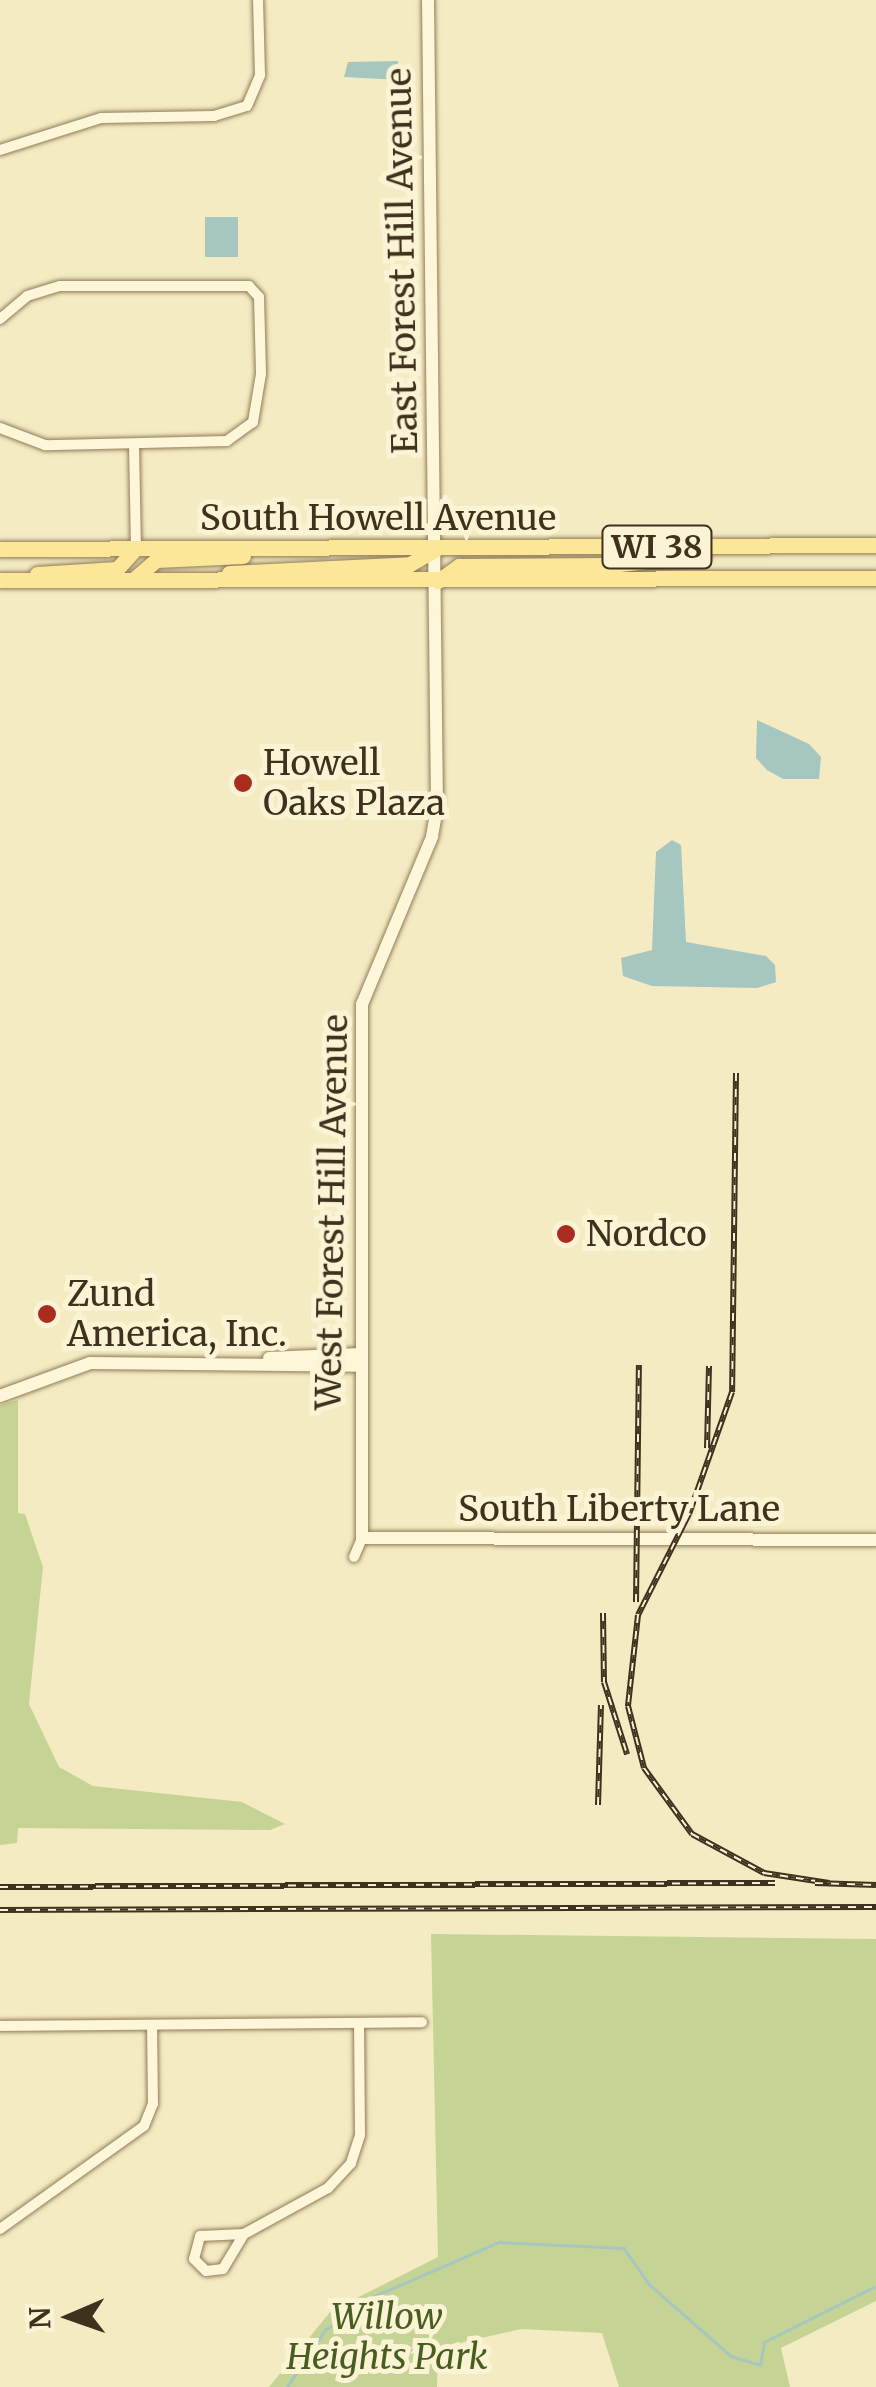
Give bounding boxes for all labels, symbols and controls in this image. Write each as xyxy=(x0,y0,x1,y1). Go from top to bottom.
street label: East Forest Hill Avenue xyxy=(378,68,426,454)
street label: South Howell Avenue xyxy=(200,497,556,539)
road number: WI 38 xyxy=(600,520,714,574)
place label: Howell Oaks Plaza xyxy=(263,742,445,824)
marker: Howell Oaks Plaza xyxy=(232,772,254,794)
street label: West Forest Hill Avenue xyxy=(308,1014,356,1410)
place label: Nordco xyxy=(586,1213,707,1255)
marker: Nordco xyxy=(555,1223,577,1245)
place label: Zund America, Inc. xyxy=(67,1273,287,1355)
marker: Zund America, Inc. xyxy=(36,1303,58,1325)
street label: South Liberty Lane xyxy=(458,1488,780,1530)
north arrow xyxy=(20,2267,120,2367)
park label: Willow Heights Park xyxy=(286,2296,488,2378)
text: N xyxy=(22,2306,58,2330)

